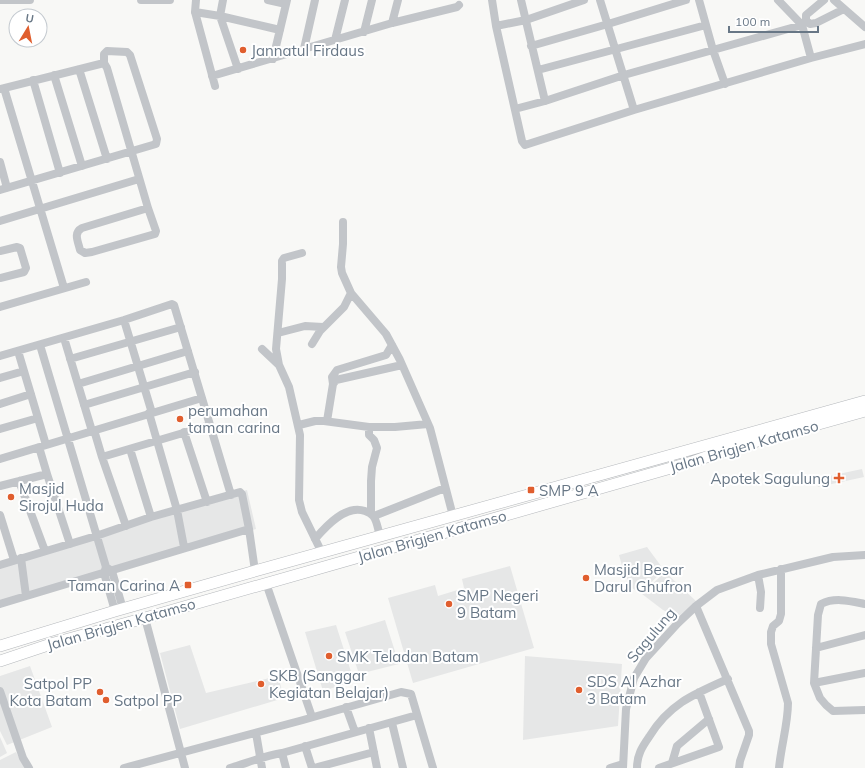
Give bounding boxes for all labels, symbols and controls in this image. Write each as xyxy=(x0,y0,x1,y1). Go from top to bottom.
north arrow xyxy=(8,8,48,48)
scale bar xyxy=(729,8,818,34)
text: U xyxy=(25,11,35,26)
text: 100 m xyxy=(735,14,770,29)
place label: Jannatul Firdaus xyxy=(251,41,364,60)
marker: Jannatul Firdaus xyxy=(238,45,248,55)
place label: perumahan taman carina xyxy=(188,401,280,437)
marker: perumahan taman carina xyxy=(175,414,185,424)
street label: Jalan Brigjen Katamso xyxy=(667,416,821,476)
place label: Apotek Sagulung xyxy=(710,469,830,488)
marker: Apotek Sagulung xyxy=(833,472,845,484)
place label: Masjid Sirojul Huda xyxy=(19,479,104,515)
place label: SMP 9 A xyxy=(539,481,599,500)
marker: SMP 9 A xyxy=(526,485,536,495)
marker: Masjid Sirojul Huda xyxy=(6,492,16,502)
street label: Jalan Brigjen Katamso xyxy=(355,506,509,566)
place label: Masjid Besar Darul Ghufron xyxy=(594,560,692,596)
marker: Masjid Besar Darul Ghufron xyxy=(581,573,591,583)
place label: Taman Carina A xyxy=(67,576,180,595)
marker: Taman Carina A xyxy=(183,580,193,590)
place label: SMP Negeri 9 Batam xyxy=(457,586,538,622)
street label: Jalan Brigjen Katamso xyxy=(44,594,198,654)
marker: SMP Negeri 9 Batam xyxy=(444,599,454,609)
street label: Sagulung xyxy=(622,604,680,666)
place label: SMK Teladan Batam xyxy=(337,647,479,666)
marker: SMK Teladan Batam xyxy=(324,651,334,661)
place label: SKB (Sanggar Kegiatan Belajar) xyxy=(269,666,389,702)
place label: SDS Al Azhar 3 Batam xyxy=(587,672,682,708)
place label: Satpol PP Kota Batam xyxy=(9,674,92,710)
marker: SKB (Sanggar Kegiatan Belajar) xyxy=(256,679,266,689)
marker: SDS Al Azhar 3 Batam xyxy=(574,685,584,695)
marker: Satpol PP Kota Batam xyxy=(95,687,105,697)
place label: Satpol PP xyxy=(114,691,182,710)
marker: Satpol PP xyxy=(101,695,111,705)

